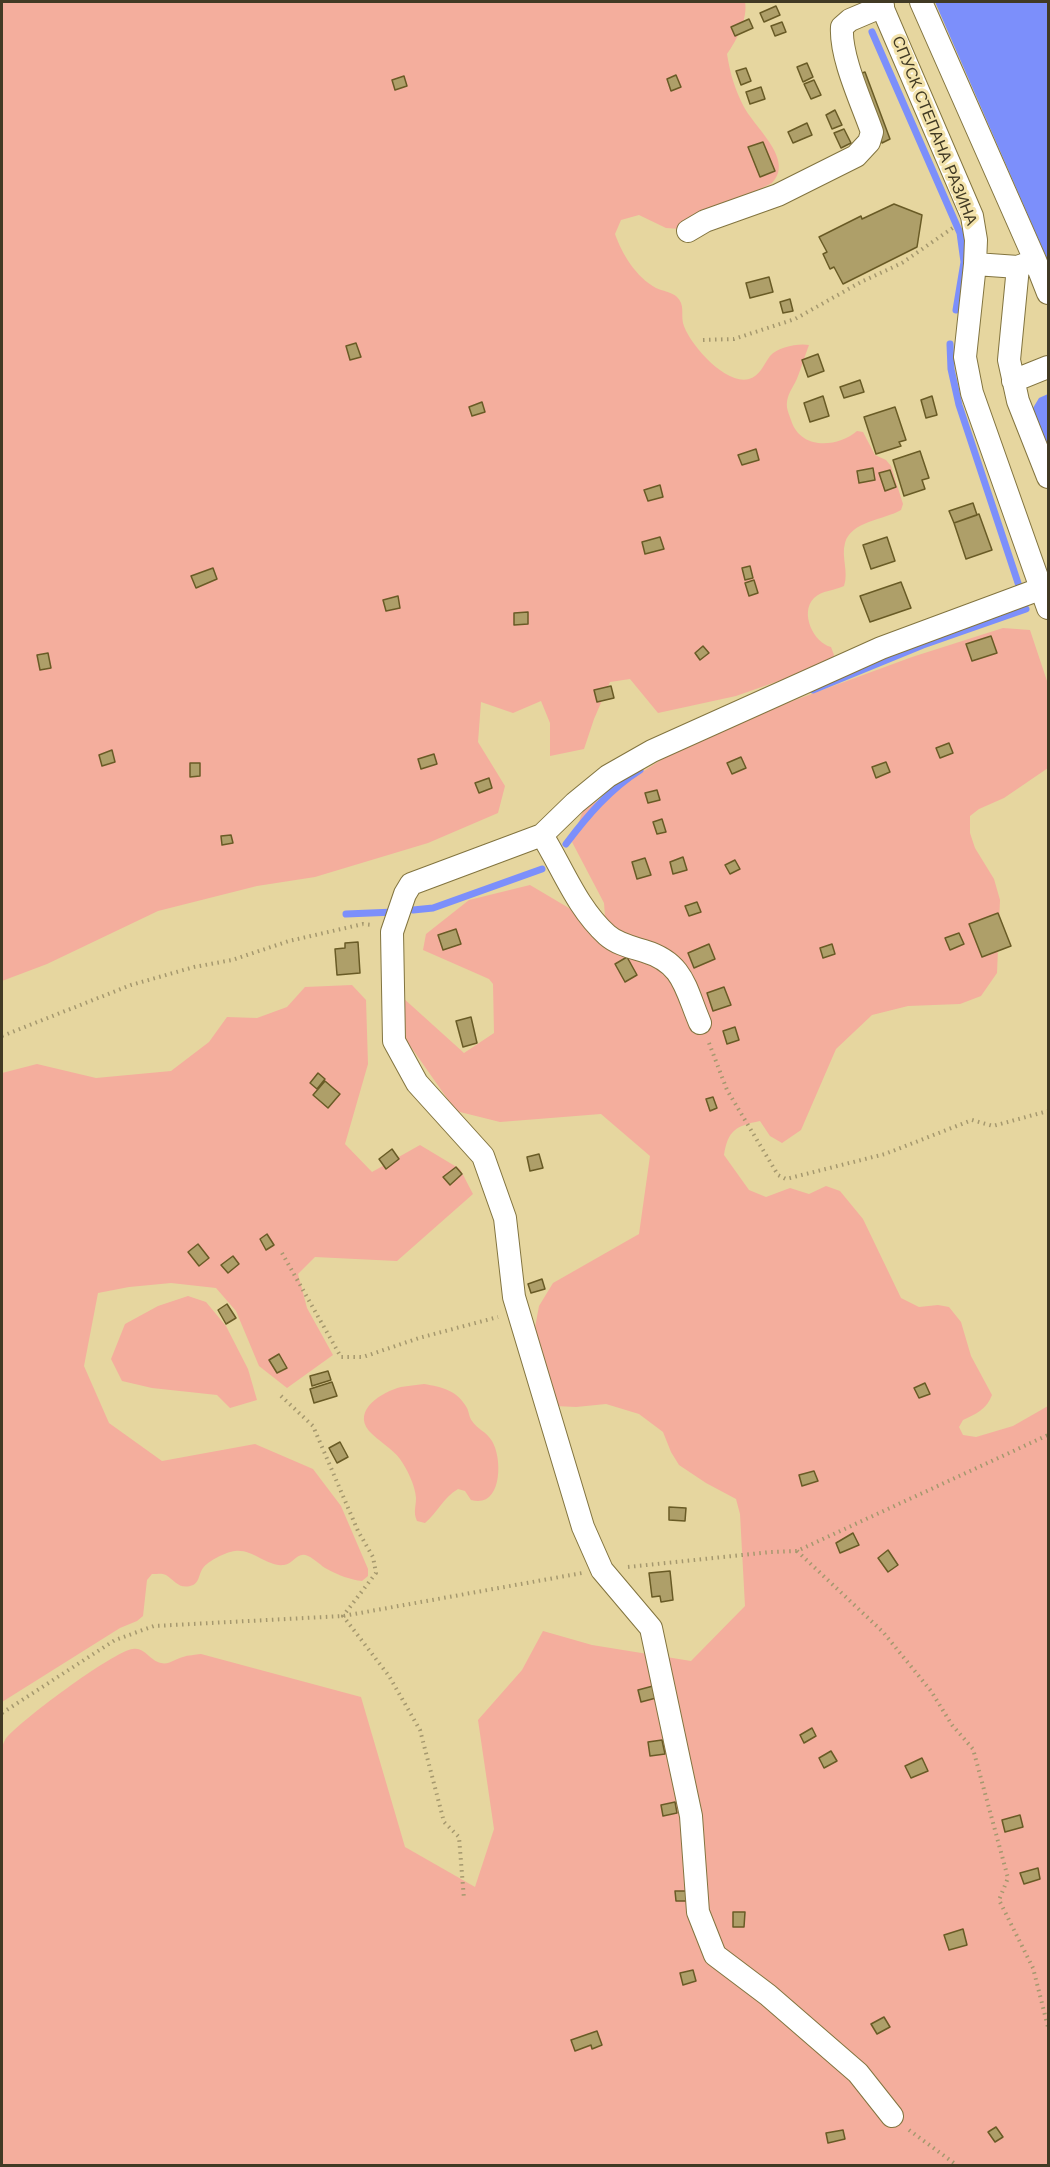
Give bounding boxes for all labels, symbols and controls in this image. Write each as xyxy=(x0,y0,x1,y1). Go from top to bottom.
street label: СПУСК СТЕПАНА РАЗИНА xyxy=(887,34,981,228)

